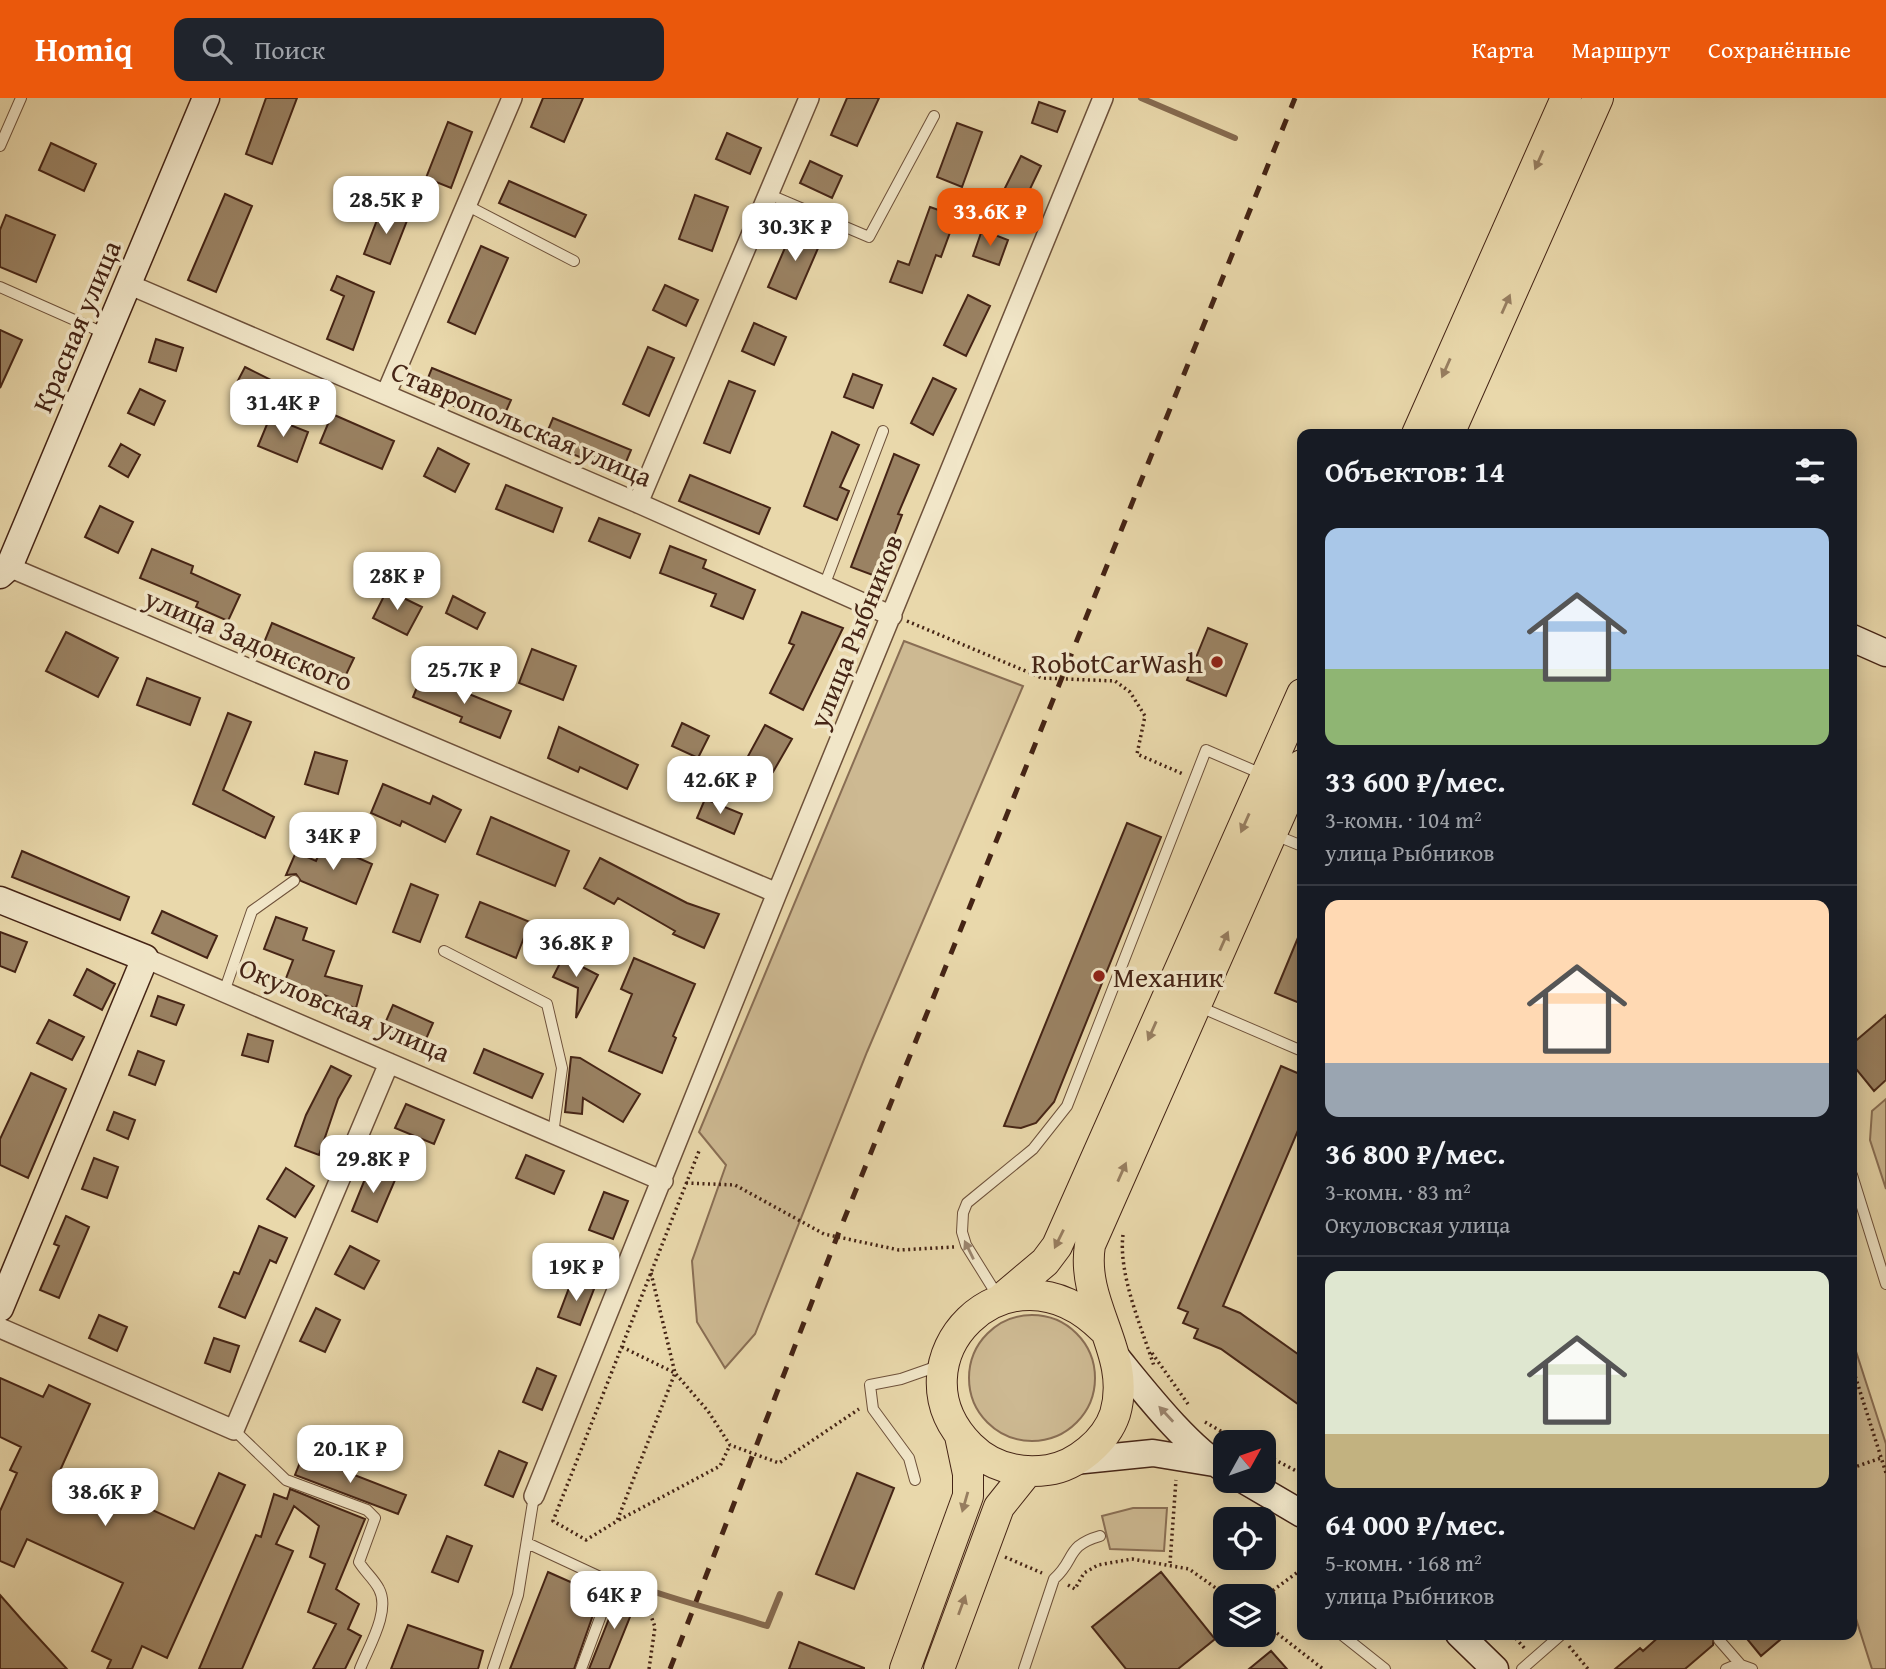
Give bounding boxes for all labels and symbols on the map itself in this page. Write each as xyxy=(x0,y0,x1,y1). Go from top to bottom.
one-way arrow xyxy=(1533,150,1544,171)
pin: 28.5K ₽ xyxy=(321,176,451,236)
pin: 33.6K ₽ xyxy=(925,188,1055,248)
pin: 30.3K ₽ xyxy=(730,204,860,263)
street label: Красная улица xyxy=(21,233,131,418)
one-way arrow xyxy=(1501,294,1512,315)
street label: Ставропольская улица xyxy=(385,349,660,497)
one-way arrow xyxy=(1440,358,1451,379)
pin: 31.4K ₽ xyxy=(218,380,348,439)
street label: улица Рыбников xyxy=(797,528,913,735)
pin: 28K ₽ xyxy=(348,552,446,612)
street label: улица Задонского xyxy=(138,576,360,701)
place label: RobotCarWash xyxy=(1031,642,1203,683)
pin: 25.7K ₽ xyxy=(399,646,529,706)
marker: RobotCarWash xyxy=(1209,654,1225,670)
pin: 42.6K ₽ xyxy=(655,756,785,816)
pin: 34K ₽ xyxy=(284,812,382,872)
one-way arrow xyxy=(1239,813,1250,834)
pin: 36.8K ₽ xyxy=(511,920,641,979)
one-way arrow xyxy=(1218,931,1230,951)
street label: Окуловская улица xyxy=(233,946,457,1072)
place label: Механик xyxy=(1113,956,1224,997)
marker: Механик xyxy=(1091,968,1107,984)
one-way arrow xyxy=(1146,1021,1157,1042)
pin: 29.8K ₽ xyxy=(308,1136,438,1195)
one-way arrow xyxy=(1117,1161,1128,1182)
one-way arrow xyxy=(1054,1229,1065,1249)
one-way arrow xyxy=(964,1240,975,1260)
pin: 19K ₽ xyxy=(527,1244,625,1303)
one-way arrow xyxy=(1159,1406,1175,1423)
pin: 20.1K ₽ xyxy=(285,1426,415,1485)
north arrow xyxy=(1213,1430,1276,1493)
pin: 38.6K ₽ xyxy=(40,1468,170,1528)
one-way arrow xyxy=(959,1492,970,1514)
pin: 64K ₽ xyxy=(565,1572,663,1631)
one-way arrow xyxy=(957,1595,968,1616)

